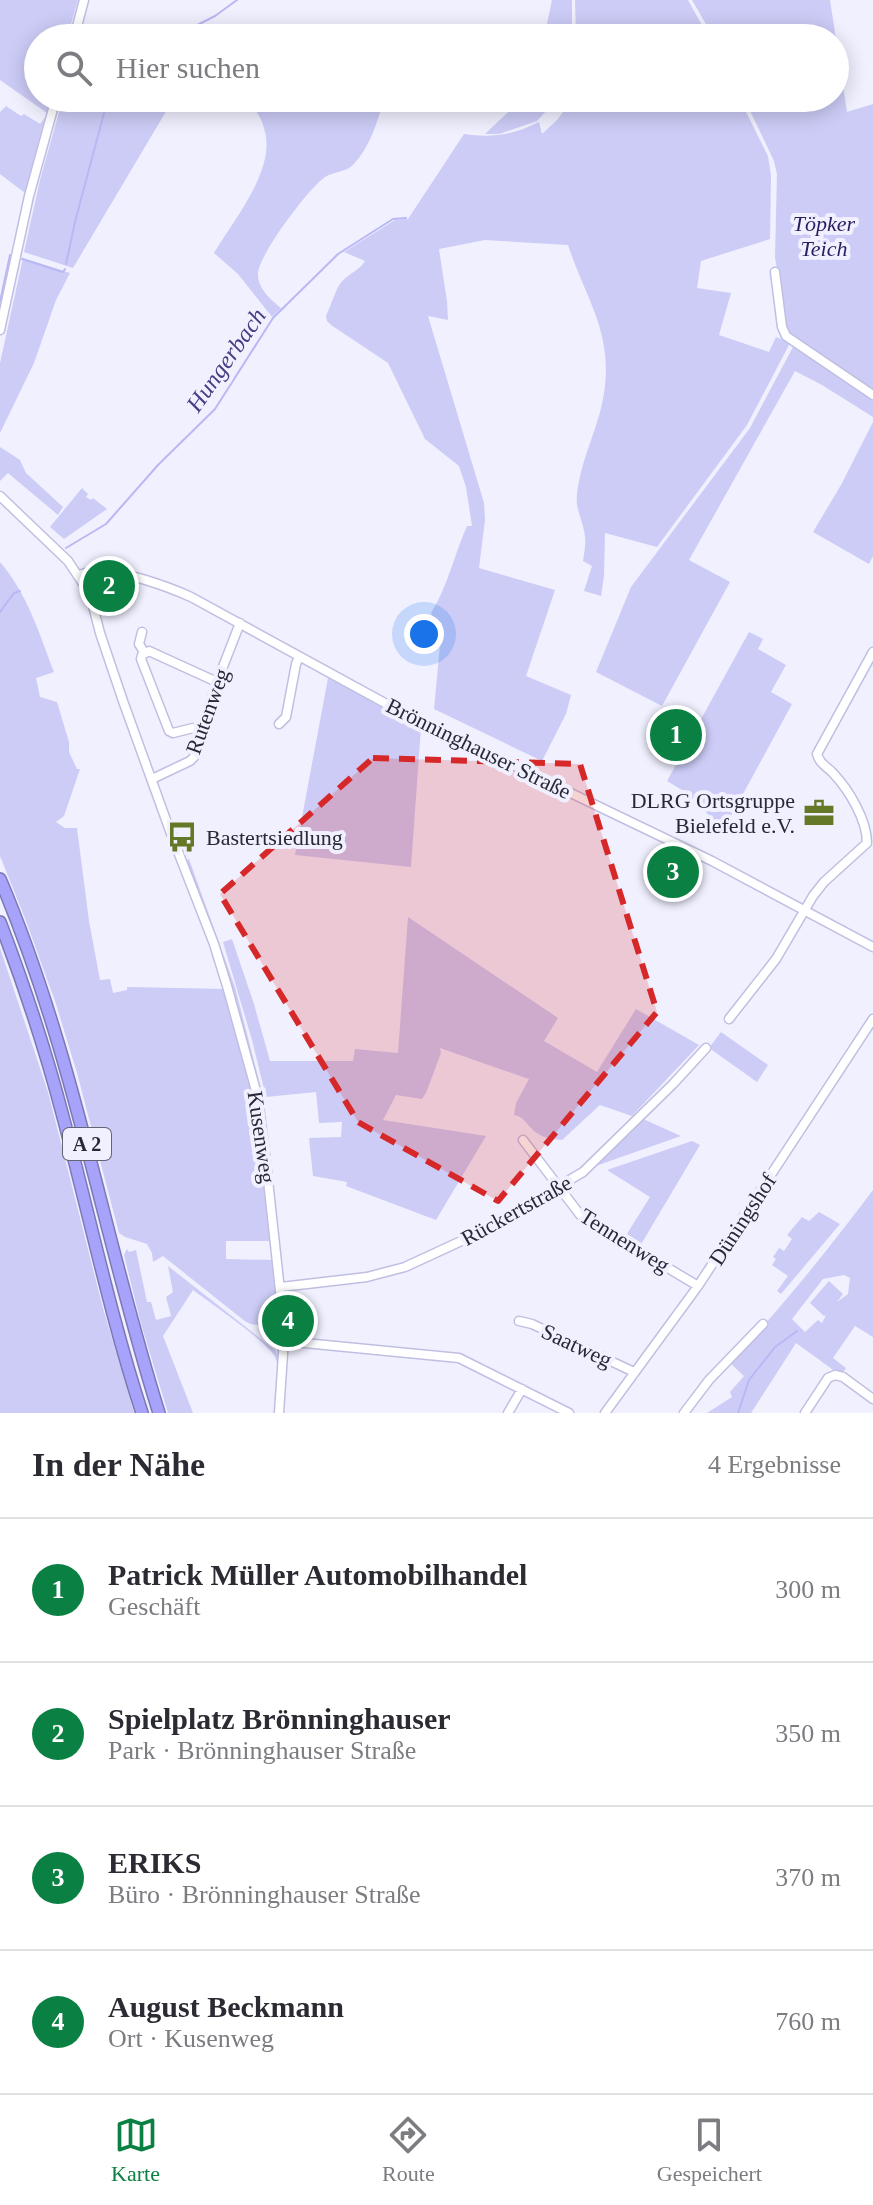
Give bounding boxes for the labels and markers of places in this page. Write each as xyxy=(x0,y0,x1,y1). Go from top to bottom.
pin: 2 xyxy=(83,556,135,616)
pin: 1 xyxy=(650,705,702,765)
place label: DLRG Ortsgruppe Bielefeld e.V. xyxy=(631,788,795,838)
office icon: DLRG Ortsgruppe Bielefeld e.V. xyxy=(802,796,836,830)
bus stop icon: Bastertsiedlung xyxy=(165,820,199,854)
place label: Bastertsiedlung xyxy=(206,825,343,850)
pin: 3 xyxy=(647,842,699,902)
pin: 4 xyxy=(262,1291,314,1351)

